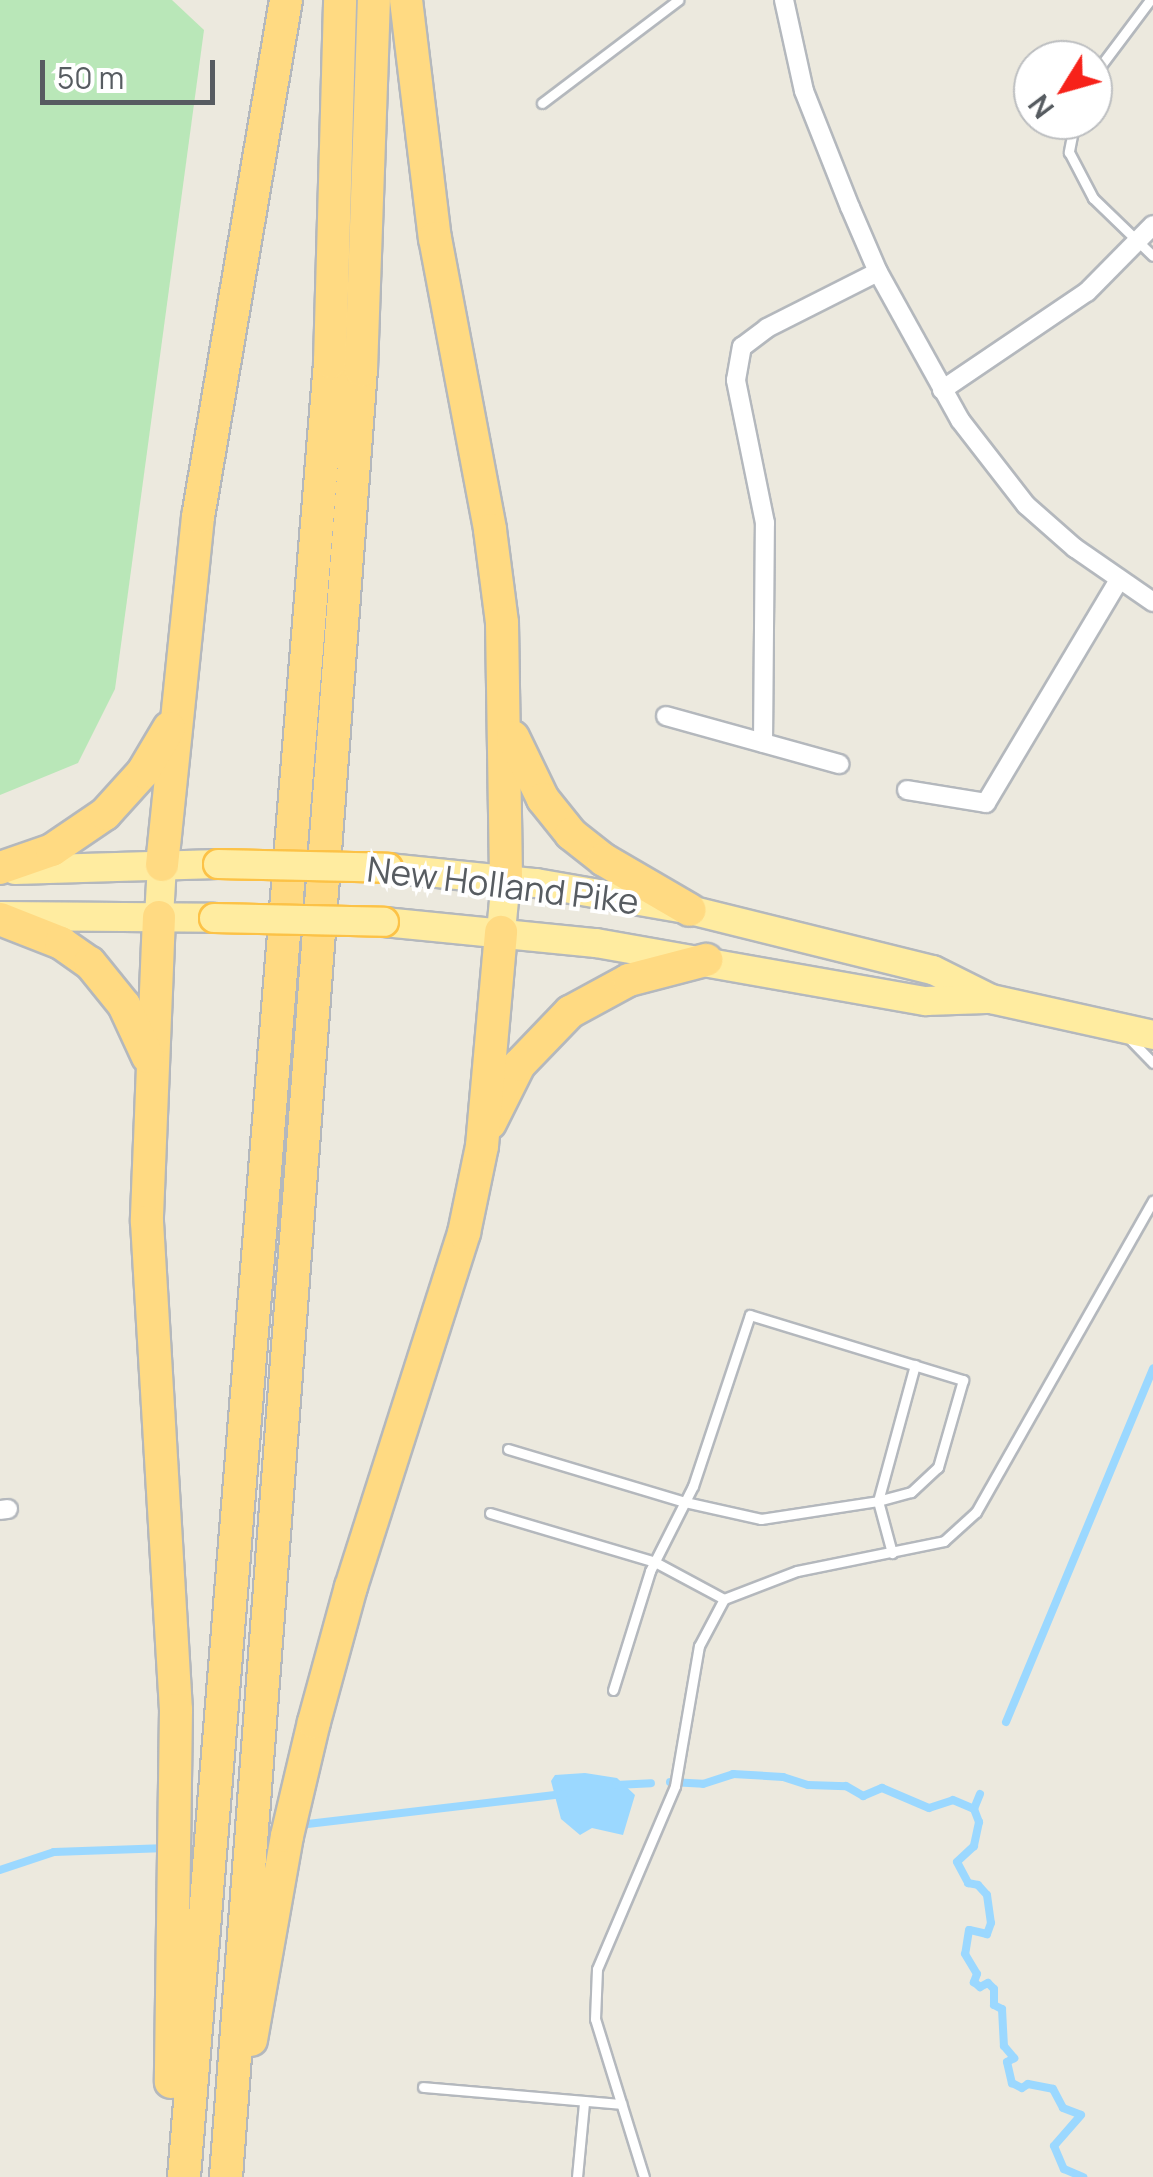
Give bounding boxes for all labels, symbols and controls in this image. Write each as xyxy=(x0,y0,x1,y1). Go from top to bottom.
scale bar xyxy=(45,40,220,102)
north arrow xyxy=(1013,40,1113,140)
text: 50 m xyxy=(57,57,124,98)
text: N xyxy=(1019,87,1062,126)
street label: New Holland Pike xyxy=(365,848,641,922)

